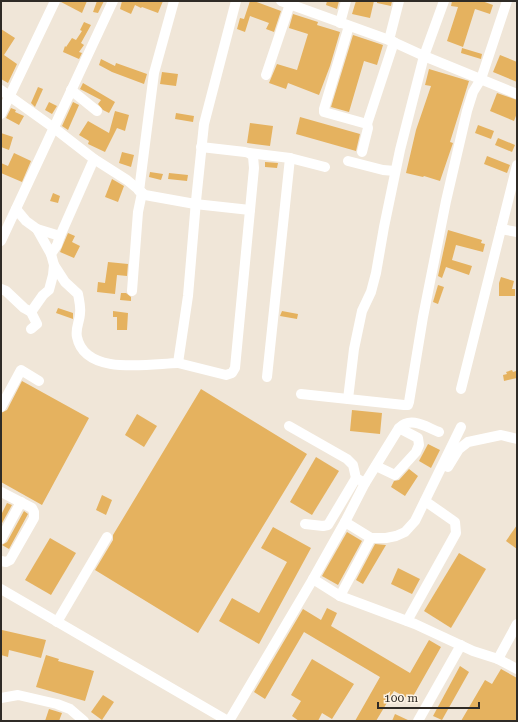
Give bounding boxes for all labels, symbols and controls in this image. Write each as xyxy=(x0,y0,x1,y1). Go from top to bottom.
scale bar xyxy=(378,684,479,710)
text: 100 m xyxy=(384,691,418,705)

